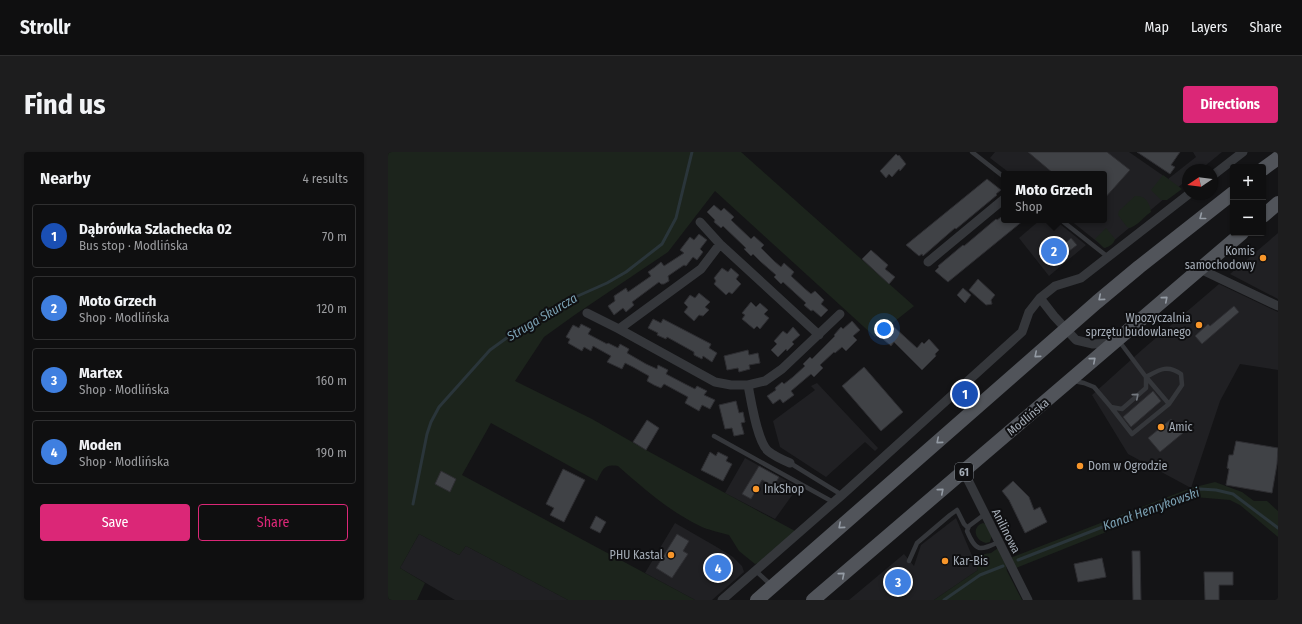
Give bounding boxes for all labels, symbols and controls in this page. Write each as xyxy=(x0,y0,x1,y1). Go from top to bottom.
text: Strollr xyxy=(20,16,70,39)
text: Map xyxy=(1145,19,1169,36)
text: Layers xyxy=(1191,19,1227,36)
text: Share xyxy=(1249,19,1282,36)
button: Directions xyxy=(1183,86,1278,123)
text: Find us xyxy=(24,88,106,121)
north arrow xyxy=(1182,164,1218,200)
map controls xyxy=(1230,164,1266,236)
button: + xyxy=(1230,164,1266,200)
text: Nearby xyxy=(40,168,91,189)
text: 4 results xyxy=(302,171,348,186)
popup xyxy=(1001,171,1107,223)
text: Moto Grzech xyxy=(1015,181,1093,199)
text: Shop xyxy=(1015,199,1042,214)
button: − xyxy=(1230,200,1266,236)
one-way arrow xyxy=(1200,212,1207,219)
text: Dąbrówka Szlachecka 02 xyxy=(79,220,232,238)
text: 1 xyxy=(51,229,57,244)
text: 70 m xyxy=(322,229,347,244)
pin: 2 xyxy=(1041,236,1067,266)
text: Bus stop · Modlińska xyxy=(79,238,188,253)
place label: Komis samochodowy xyxy=(1185,244,1256,272)
marker: Komis samochodowy xyxy=(1258,253,1268,263)
water label: Struga Skurcza xyxy=(503,290,580,344)
text: Moto Grzech xyxy=(79,292,156,310)
one-way arrow xyxy=(1098,294,1106,301)
one-way arrow xyxy=(1160,297,1167,304)
text: 2 xyxy=(51,301,57,316)
text: 120 m xyxy=(316,301,347,316)
text: Shop · Modlińska xyxy=(79,310,169,325)
place label: Wpozyczalnia sprzętu budowlanego xyxy=(1086,311,1191,339)
your location xyxy=(874,319,894,339)
marker: Wpozyczalnia sprzętu budowlanego xyxy=(1194,320,1204,330)
one-way arrow xyxy=(1034,350,1042,358)
one-way arrow xyxy=(1088,358,1096,365)
text: Martex xyxy=(79,364,122,382)
text: 3 xyxy=(51,373,57,388)
text: 160 m xyxy=(316,373,347,388)
pin: 1 xyxy=(952,379,978,409)
text: Shop · Modlińska xyxy=(79,382,169,397)
one-way arrow xyxy=(1132,394,1139,401)
street label: Modlińska xyxy=(1004,395,1052,439)
place label: Amic xyxy=(1169,420,1193,434)
marker: Amic xyxy=(1156,422,1166,432)
text: Moden xyxy=(79,436,121,454)
one-way arrow xyxy=(936,436,944,443)
text: 4 xyxy=(51,445,57,460)
text: 190 m xyxy=(316,445,347,460)
text: Shop · Modlińska xyxy=(79,454,169,469)
place label: Dom w Ogrodzie xyxy=(1088,459,1168,473)
marker: Dom w Ogrodzie xyxy=(1075,461,1085,471)
road number: 61 xyxy=(955,463,973,481)
place label: InkShop xyxy=(764,482,804,496)
marker: InkShop xyxy=(751,484,761,494)
water label: Kanał Henrykowski xyxy=(1101,484,1202,533)
one-way arrow xyxy=(937,488,944,495)
button: Save xyxy=(40,504,190,541)
button: Share xyxy=(198,504,348,541)
street label: Anilinowa xyxy=(989,506,1023,556)
one-way arrow xyxy=(838,521,846,529)
place label: PHU Kastal xyxy=(610,548,663,562)
marker: PHU Kastal xyxy=(666,550,676,560)
pin: 4 xyxy=(705,553,731,583)
place label: Kar-Bis xyxy=(953,554,988,568)
marker: Kar-Bis xyxy=(940,556,950,566)
pin: 3 xyxy=(885,567,911,597)
one-way arrow xyxy=(838,572,845,579)

